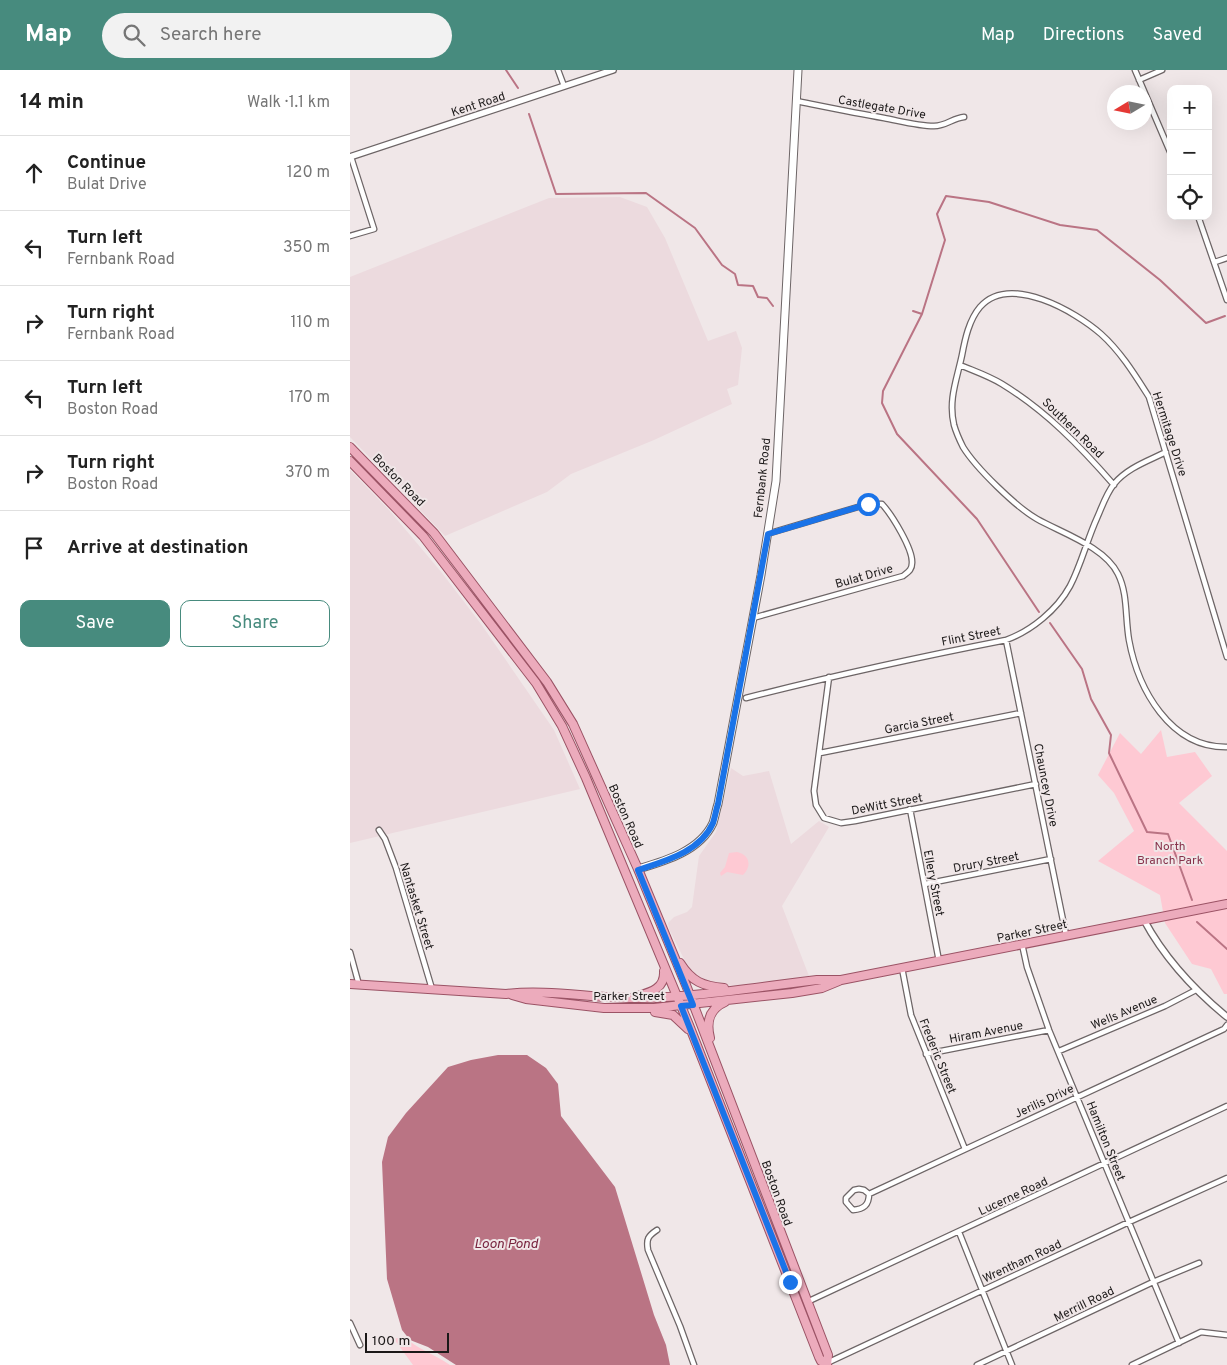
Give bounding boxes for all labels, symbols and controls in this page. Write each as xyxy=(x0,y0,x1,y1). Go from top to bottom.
search box xyxy=(102,13,452,58)
text: Map xyxy=(25,20,72,50)
icon: search xyxy=(120,21,148,49)
text: Search here xyxy=(160,23,261,47)
text: Map xyxy=(981,24,1015,47)
text: Directions xyxy=(1043,24,1125,47)
text: Saved xyxy=(1153,24,1202,47)
north arrow xyxy=(1107,85,1152,130)
map controls xyxy=(1167,85,1212,220)
button: + xyxy=(1167,85,1212,130)
text: 14 min xyxy=(20,89,84,116)
street label: Kent Road xyxy=(449,89,507,121)
street label: Castlegate Drive xyxy=(837,92,927,124)
text: Walk · 1.1 km xyxy=(247,93,330,113)
button: − xyxy=(1167,130,1212,175)
text: Continue xyxy=(67,151,146,175)
icon: ahead xyxy=(20,159,48,187)
text: 120 m xyxy=(287,163,330,183)
text: Bulat Drive xyxy=(67,175,147,195)
button: locate xyxy=(1167,175,1212,220)
text: Turn left xyxy=(67,226,143,250)
icon: left xyxy=(20,234,48,262)
text: 350 m xyxy=(283,238,330,258)
text: Fernbank Road xyxy=(67,250,175,270)
text: Turn right xyxy=(67,301,155,325)
icon: right xyxy=(20,309,48,337)
text: 110 m xyxy=(290,313,330,333)
text: Fernbank Road xyxy=(67,325,175,345)
text: Turn left xyxy=(67,376,143,400)
icon: left xyxy=(20,384,48,412)
text: 170 m xyxy=(289,388,330,408)
street label: Hermitage Drive xyxy=(1148,390,1190,479)
street label: Southern Road xyxy=(1038,395,1107,462)
text: Boston Road xyxy=(67,400,158,420)
street label: Fernbank Road xyxy=(751,437,775,519)
text: Turn right xyxy=(67,451,155,475)
street label: Boston Road xyxy=(368,451,428,511)
icon: right xyxy=(20,459,48,487)
text: 370 m xyxy=(285,463,330,483)
text: Boston Road xyxy=(67,475,158,495)
route start xyxy=(857,493,880,516)
icon: arrive xyxy=(20,534,48,562)
text: Arrive at destination xyxy=(67,536,248,560)
street label: Bulat Drive xyxy=(833,561,895,593)
button: Save xyxy=(20,600,170,647)
button: Share xyxy=(180,600,330,647)
street label: Flint Street xyxy=(940,623,1002,651)
street label: Garcia Street xyxy=(883,709,955,739)
street label: Chauncey Drive xyxy=(1029,742,1061,828)
street label: Boston Road xyxy=(604,782,646,851)
street label: DeWitt Street xyxy=(850,790,924,820)
park label: North Branch Park xyxy=(1137,839,1203,869)
street label: Ellery Street xyxy=(919,849,947,918)
street label: Drury Street xyxy=(952,849,1020,877)
street label: Nantasket Street xyxy=(395,861,437,952)
street label: Parker Street xyxy=(996,917,1069,947)
street label: Parker Street xyxy=(593,989,665,1005)
street label: Wells Avenue xyxy=(1089,992,1160,1034)
street label: Frederic Street xyxy=(915,1016,959,1096)
street label: Hiram Avenue xyxy=(948,1018,1025,1048)
street label: Jerilis Drive xyxy=(1012,1081,1077,1123)
street label: Hamilton Street xyxy=(1082,1099,1128,1184)
street label: Boston Road xyxy=(757,1158,795,1228)
street label: Lucerne Road xyxy=(976,1174,1051,1220)
water label: Loon Pond xyxy=(474,1236,539,1253)
street label: Wrentham Road xyxy=(980,1237,1064,1287)
route end xyxy=(779,1271,802,1294)
street label: Merrill Road xyxy=(1052,1283,1117,1326)
scale bar xyxy=(365,1330,449,1353)
text: 100 m xyxy=(372,1333,410,1350)

